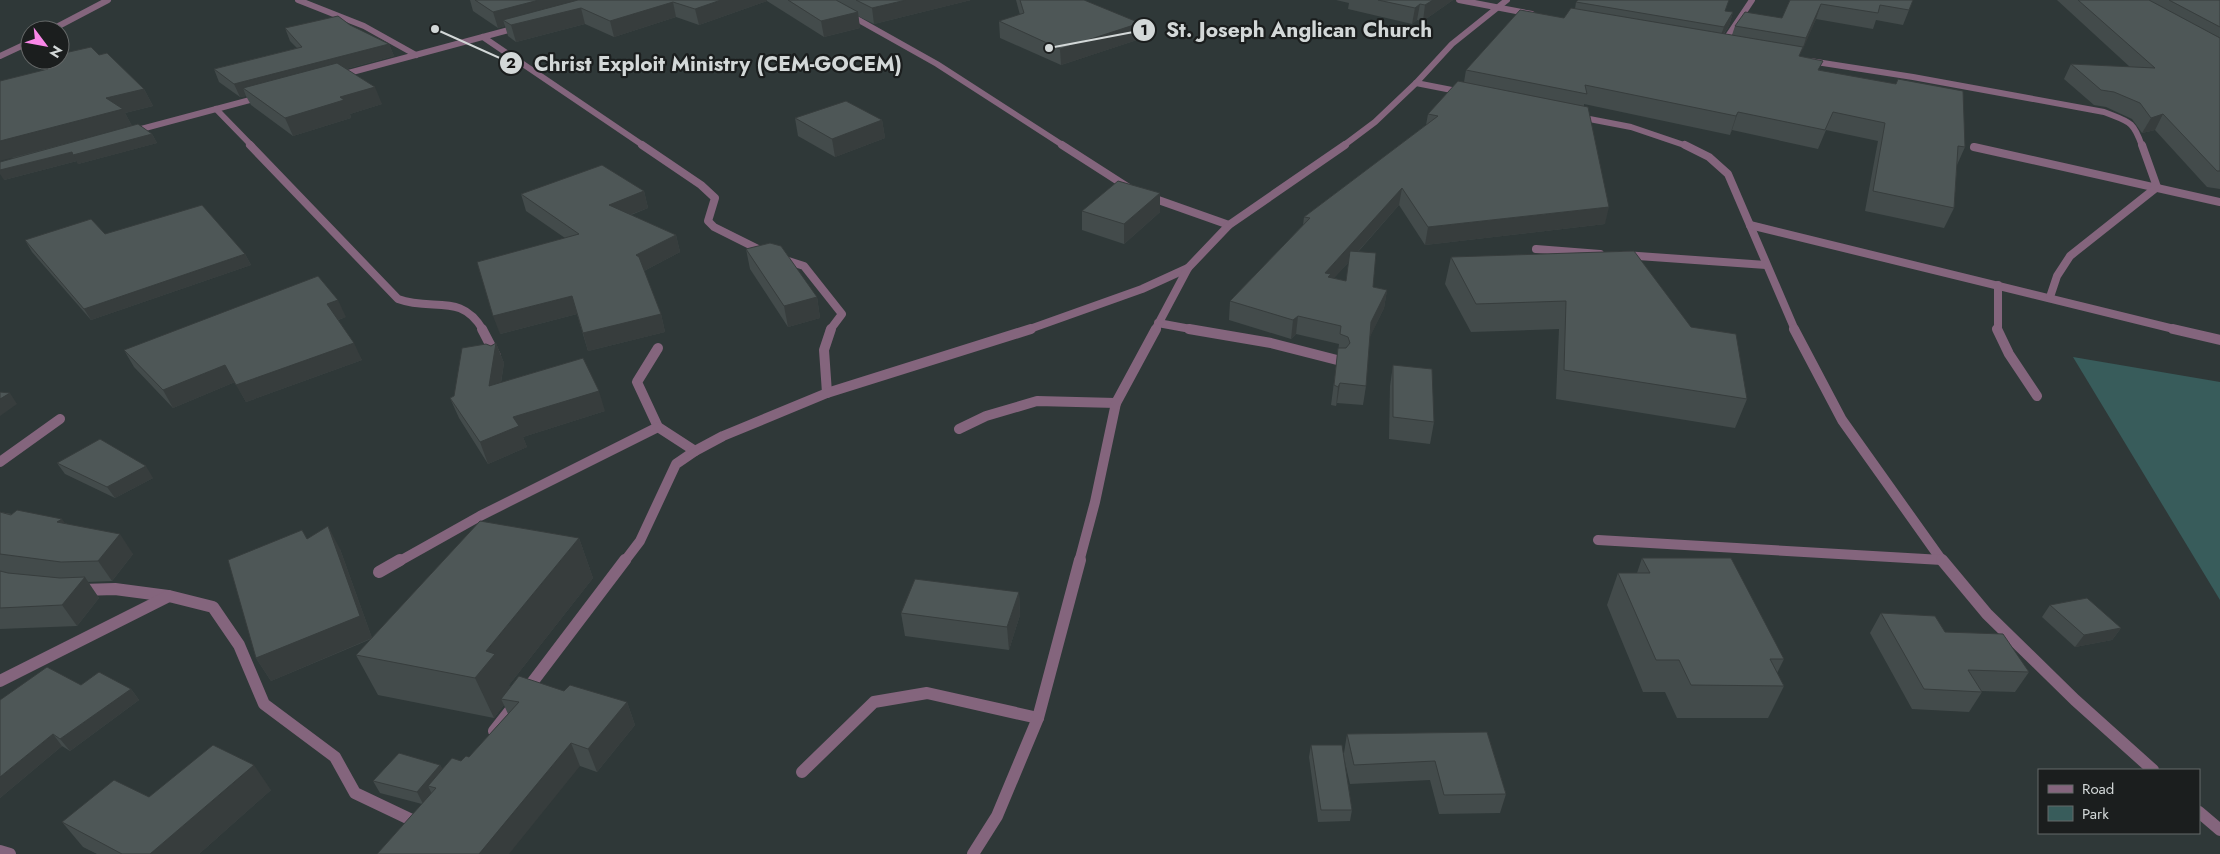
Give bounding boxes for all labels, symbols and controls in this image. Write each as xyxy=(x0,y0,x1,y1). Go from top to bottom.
callout: St. Joseph Anglican Church xyxy=(1131,12,1442,48)
text: St. Joseph Anglican Church xyxy=(1166,15,1432,45)
text: 1 xyxy=(1140,19,1148,41)
north arrow xyxy=(20,20,70,70)
text: N xyxy=(45,42,67,62)
callout: Christ Exploit Ministry (CEM-GOCEM) xyxy=(499,45,912,81)
text: Christ Exploit Ministry (CEM-GOCEM) xyxy=(534,49,902,79)
text: 2 xyxy=(506,52,516,74)
legend xyxy=(2038,769,2200,834)
text: Road xyxy=(2082,778,2114,800)
text: Park xyxy=(2082,803,2109,825)

